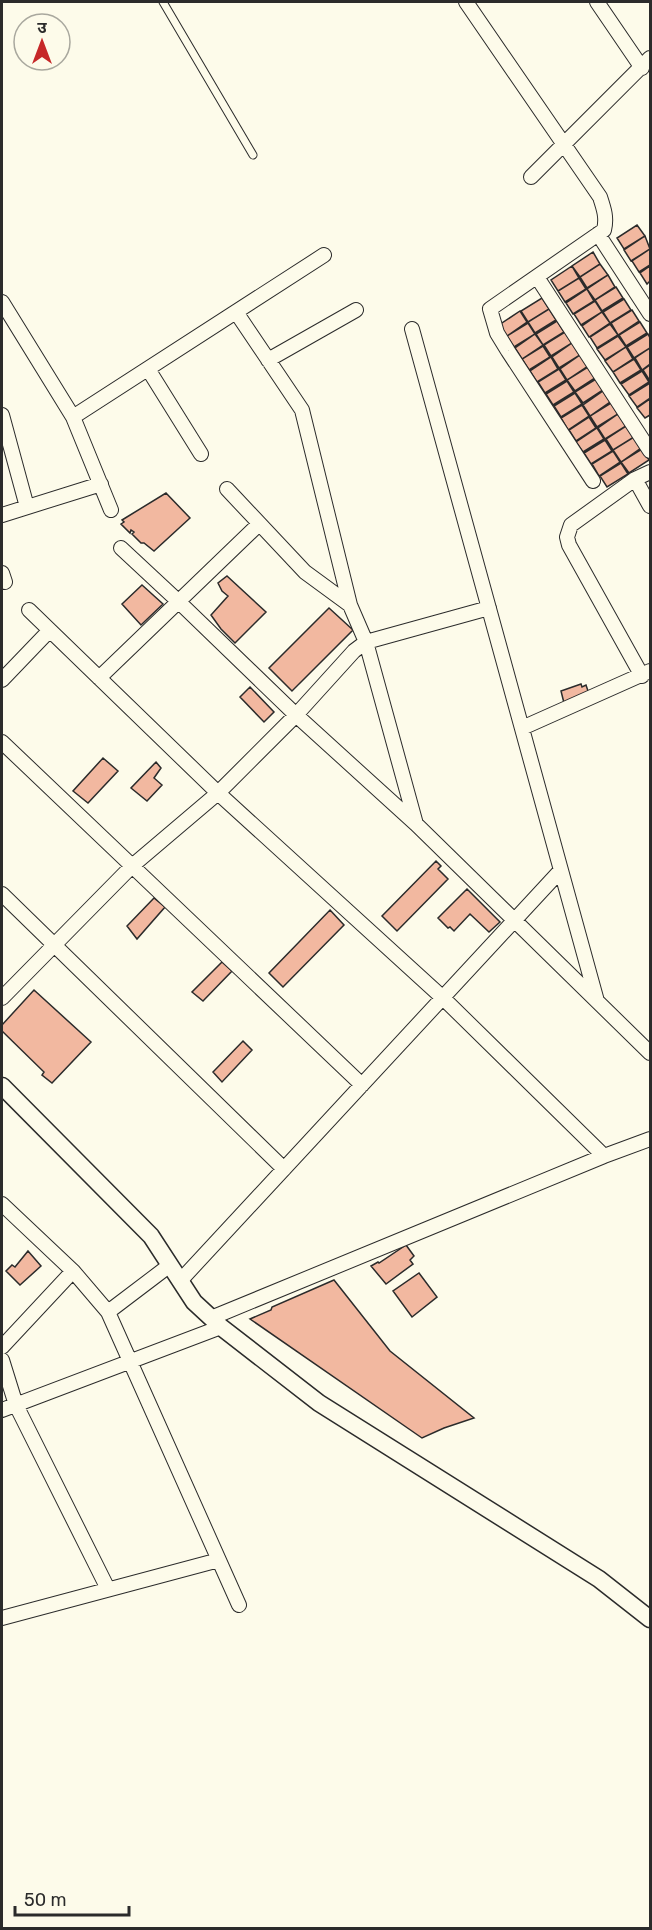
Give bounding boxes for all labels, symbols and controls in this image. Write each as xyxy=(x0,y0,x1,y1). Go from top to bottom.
north arrow xyxy=(12,12,72,72)
text: उ xyxy=(37,18,47,37)
scale bar xyxy=(15,1879,129,1917)
text: 50 m xyxy=(24,1889,67,1911)

